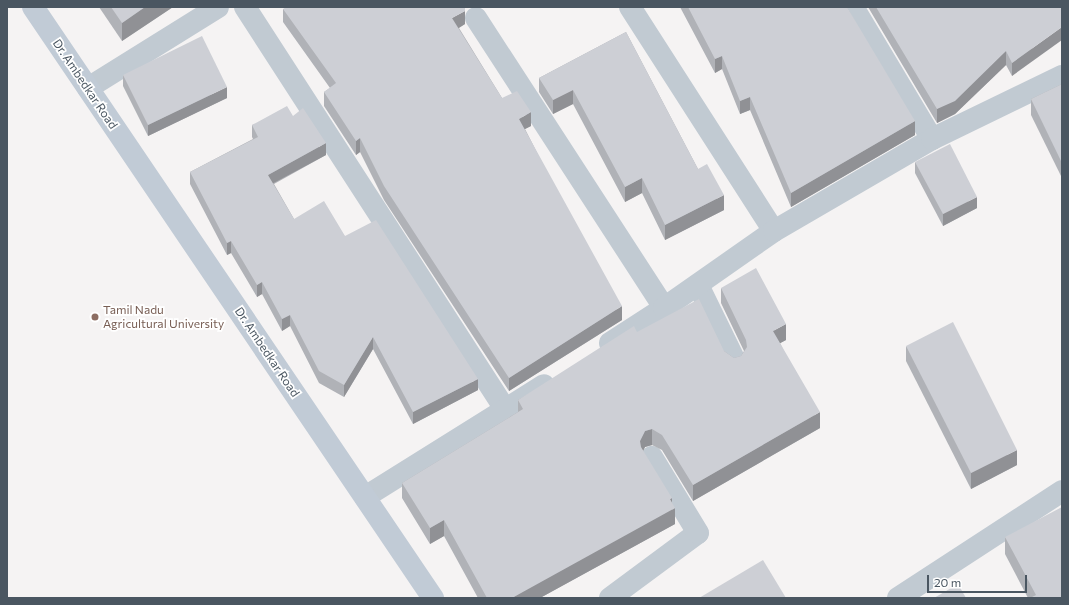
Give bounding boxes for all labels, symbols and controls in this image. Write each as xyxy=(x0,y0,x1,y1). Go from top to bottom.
street label: Dr. Ambedkar Road xyxy=(50,36,120,132)
place label: Tamil Nadu Agricultural University xyxy=(103,303,224,331)
street label: Dr. Ambedkar Road xyxy=(232,304,302,400)
marker: Tamil Nadu Agricultural University xyxy=(90,312,100,322)
scale bar xyxy=(929,567,1029,593)
text: 20 m xyxy=(934,575,961,589)

